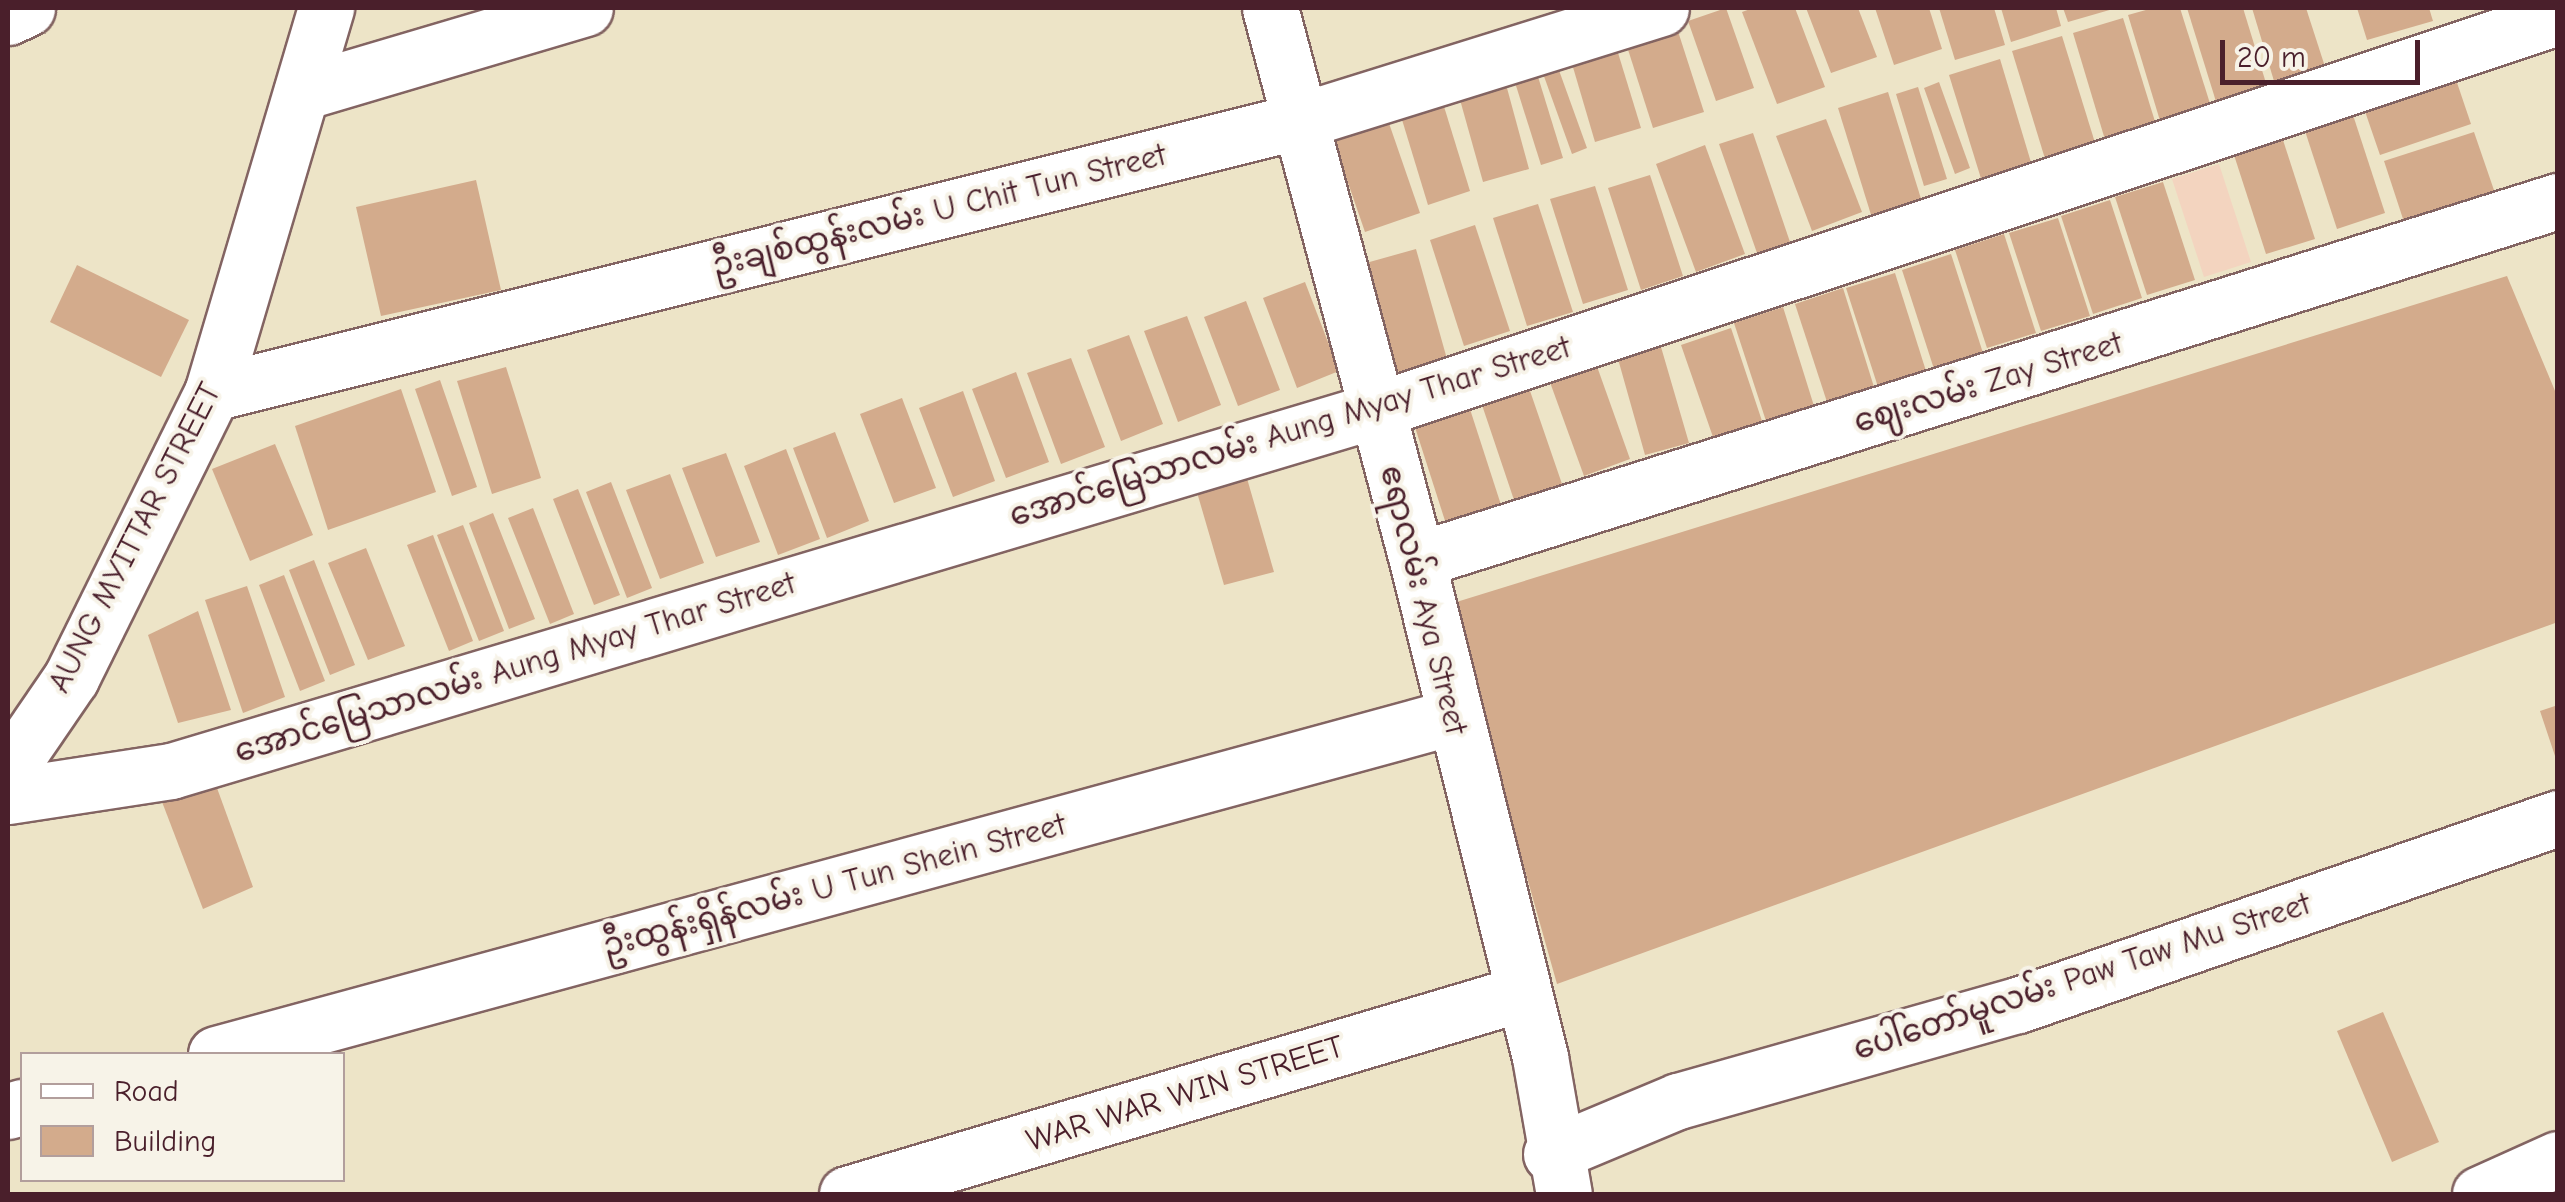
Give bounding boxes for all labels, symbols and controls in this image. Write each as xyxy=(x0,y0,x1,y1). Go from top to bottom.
scale bar xyxy=(2225,20,2425,82)
text: 20 m xyxy=(2237,40,2306,75)
street label: ဦးချစ်ထွန်းလမ်း U Chit Tun Street xyxy=(708,136,1170,286)
street label: ဈေးလမ်း Zay Street xyxy=(1849,324,2127,442)
street label: အောင်မြေသာလမ်း Aung Myay Thar Street xyxy=(1005,328,1575,536)
street label: AUNG MYITTAR STREET xyxy=(40,377,230,699)
street label: ဧရာလမ်း Aya Street xyxy=(1371,461,1475,739)
street label: အောင်မြေသာလမ်း Aung Myay Thar Street xyxy=(230,564,800,772)
street label: ဦးထွန်းရှိန်လမ်း U Tun Shein Street xyxy=(598,806,1070,966)
street label: ပေါ်တော်မူလမ်း Paw Taw Mu Street xyxy=(1849,885,2315,1069)
street label: WAR WAR WIN STREET xyxy=(1022,1027,1348,1161)
legend xyxy=(20,1052,345,1182)
text: Road xyxy=(114,1074,179,1109)
text: Building xyxy=(114,1124,217,1159)

